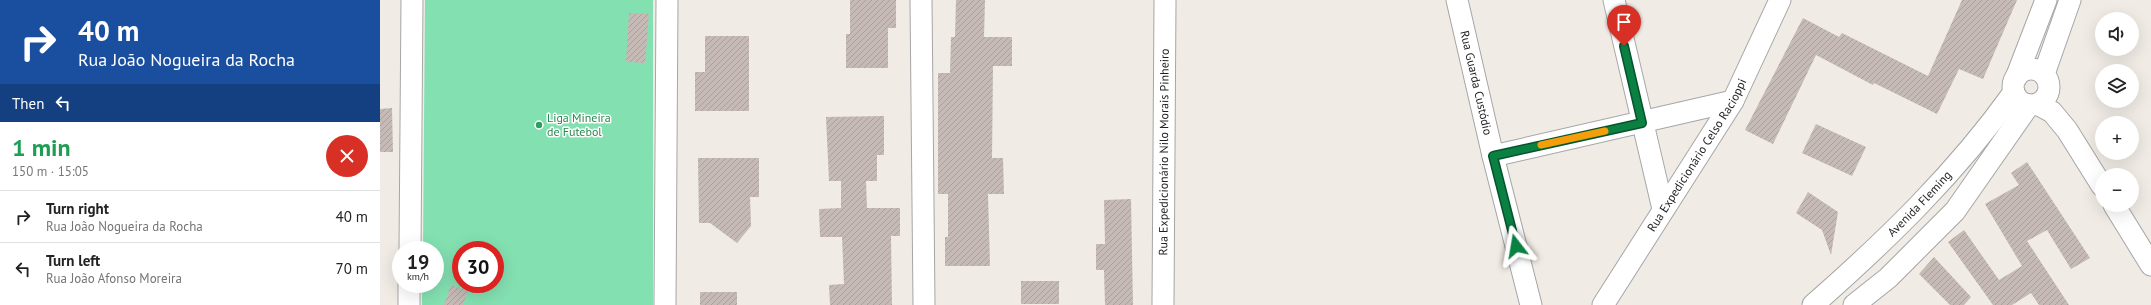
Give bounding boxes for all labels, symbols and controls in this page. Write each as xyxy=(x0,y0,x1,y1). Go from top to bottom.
pin xyxy=(1607,5,1641,46)
icon: arrive xyxy=(1613,11,1635,33)
text: 40 m xyxy=(78,12,139,49)
map controls xyxy=(2095,12,2139,212)
button: sound xyxy=(2095,12,2139,56)
icon: right xyxy=(12,16,64,68)
street label: Rua Guarda Custódio xyxy=(1457,29,1496,136)
text: Rua João Nogueira da Rocha xyxy=(78,48,295,71)
street label: Rua Expedicionário Nilo Morais Pinheiro xyxy=(1155,48,1172,256)
button: layers xyxy=(2095,64,2139,108)
street label: Rua Expedicionário Celso Racioppi xyxy=(1644,76,1749,234)
icon: left xyxy=(52,92,74,114)
text: Then xyxy=(12,94,44,113)
place label: Liga Mineira de Futebol xyxy=(547,110,611,139)
button: + xyxy=(2095,116,2139,160)
marker: Liga Mineira de Futebol xyxy=(534,120,544,130)
text: 1 min xyxy=(12,132,71,163)
button: close xyxy=(326,135,368,177)
text: 150 m · 15:05 xyxy=(12,163,89,180)
street label: Avenida Fleming xyxy=(1884,167,1954,239)
button: − xyxy=(2095,168,2139,212)
text: Turn right xyxy=(46,199,109,218)
icon: right xyxy=(12,206,34,228)
text: 40 m xyxy=(335,207,368,226)
text: Rua João Nogueira da Rocha xyxy=(46,218,203,235)
position arrow xyxy=(1495,225,1537,267)
speed limit sign: 30 xyxy=(452,241,504,293)
text: 19 xyxy=(407,249,429,275)
text: Turn left xyxy=(46,251,100,270)
icon: left xyxy=(12,258,34,280)
text: 70 m xyxy=(335,259,368,278)
text: Rua João Afonso Moreira xyxy=(46,270,182,287)
text: km/h xyxy=(407,270,429,283)

